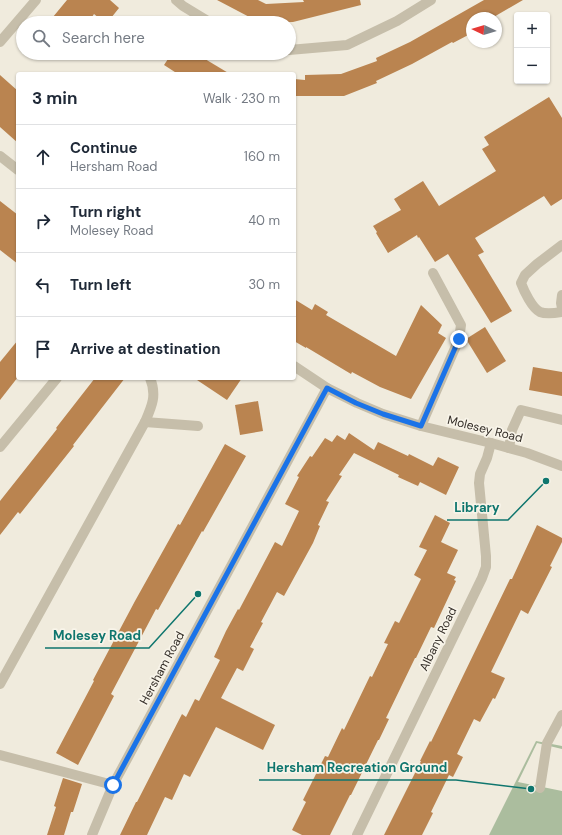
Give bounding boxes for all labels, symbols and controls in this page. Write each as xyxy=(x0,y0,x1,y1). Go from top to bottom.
north arrow xyxy=(466,12,502,48)
map controls xyxy=(514,12,550,84)
button: + xyxy=(514,12,550,48)
search box xyxy=(16,16,296,60)
icon: search xyxy=(30,27,52,49)
text: Search here xyxy=(62,28,145,48)
button: − xyxy=(514,48,550,84)
text: 3 min xyxy=(32,87,77,109)
text: Walk · 230 m xyxy=(203,90,280,107)
text: Continue xyxy=(70,138,138,158)
icon: ahead xyxy=(32,146,54,168)
text: 160 m xyxy=(244,148,280,165)
text: Hersham Road xyxy=(70,158,157,175)
text: Turn right xyxy=(70,202,141,222)
icon: right xyxy=(32,210,54,232)
text: 40 m xyxy=(248,212,280,229)
text: Molesey Road xyxy=(70,222,154,239)
icon: left xyxy=(32,274,54,296)
text: Turn left xyxy=(70,275,131,295)
text: 30 m xyxy=(248,276,280,293)
route end xyxy=(450,330,468,348)
icon: arrive xyxy=(32,338,54,360)
text: Arrive at destination xyxy=(70,339,221,359)
street label: Molesey Road xyxy=(446,412,524,446)
callout: Library xyxy=(447,495,508,520)
text: Library xyxy=(454,499,500,516)
street label: Albany Road xyxy=(416,604,460,674)
callout: Molesey Road xyxy=(45,623,149,648)
text: Molesey Road xyxy=(53,627,141,644)
street label: Hersham Road xyxy=(136,629,188,707)
callout: Hersham Recreation Ground xyxy=(259,755,456,780)
text: Hersham Recreation Ground xyxy=(267,759,447,776)
route start xyxy=(104,776,122,794)

